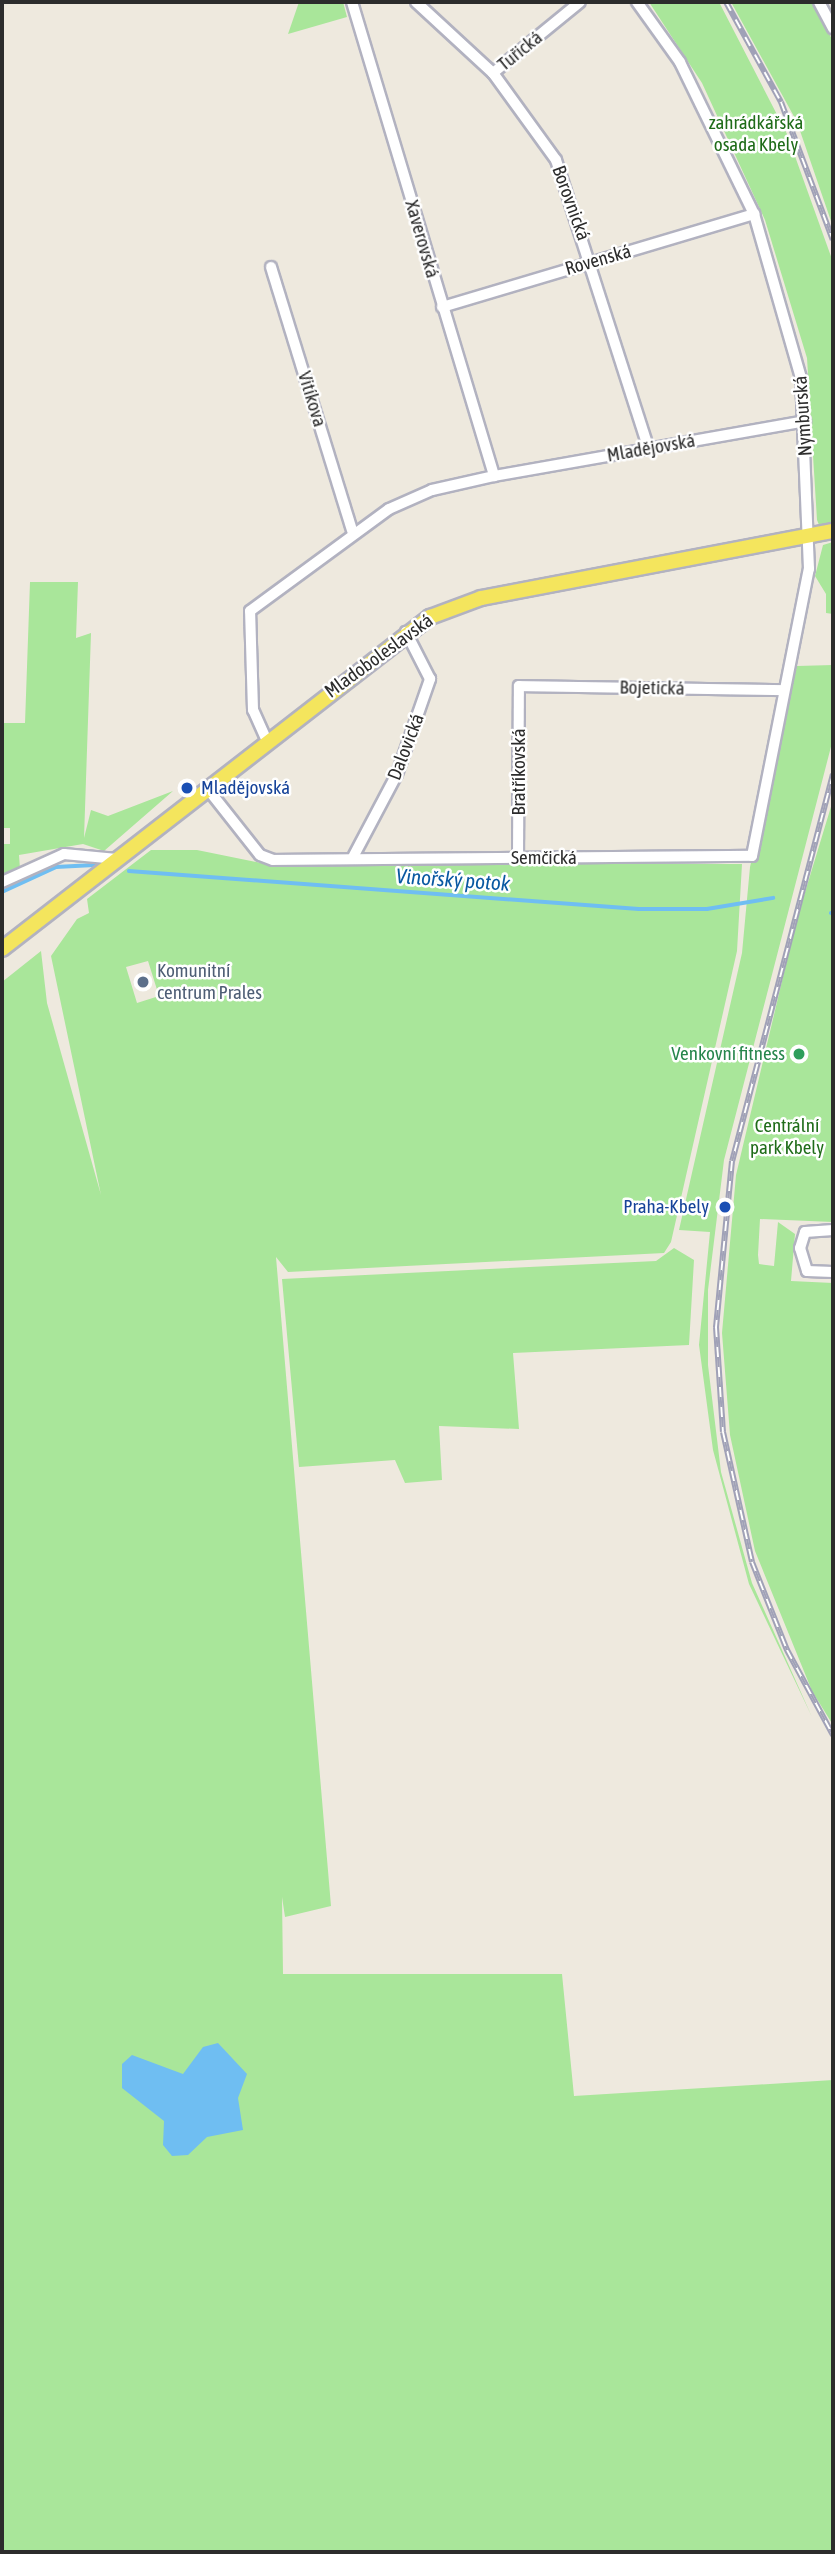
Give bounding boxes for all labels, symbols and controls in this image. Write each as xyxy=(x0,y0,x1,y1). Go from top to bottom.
street label: Tuřická xyxy=(493,26,547,76)
park label: zahrádkářská osada Kbely xyxy=(709,112,803,156)
street label: Borovnická xyxy=(547,162,595,244)
street label: Xaverovská xyxy=(400,198,444,280)
street label: Rovenská xyxy=(562,240,634,280)
street label: Vitíkova xyxy=(293,369,331,429)
street label: Nymburská xyxy=(789,375,817,457)
street label: Mladějovská xyxy=(605,429,697,467)
street label: Mladoboleslavská xyxy=(320,609,438,703)
street label: Bojetická xyxy=(619,676,685,700)
street label: Dalovická xyxy=(383,710,429,784)
street label: Bratříkovská xyxy=(508,729,530,815)
place label: Mladějovská xyxy=(201,777,290,799)
marker: Mladějovská xyxy=(179,780,195,796)
street label: Semčická xyxy=(511,847,577,869)
water label: Vinořský potok xyxy=(395,862,511,896)
place label: Komunitní centrum Prales xyxy=(157,960,262,1004)
marker: Komunitní centrum Prales xyxy=(135,974,151,990)
place label: Venkovní fitness xyxy=(671,1043,785,1065)
marker: Venkovní fitness xyxy=(791,1046,807,1062)
park label: Centrální park Kbely xyxy=(750,1115,824,1159)
place label: Praha-Kbely xyxy=(623,1196,709,1218)
marker: Praha-Kbely xyxy=(715,1197,735,1217)

